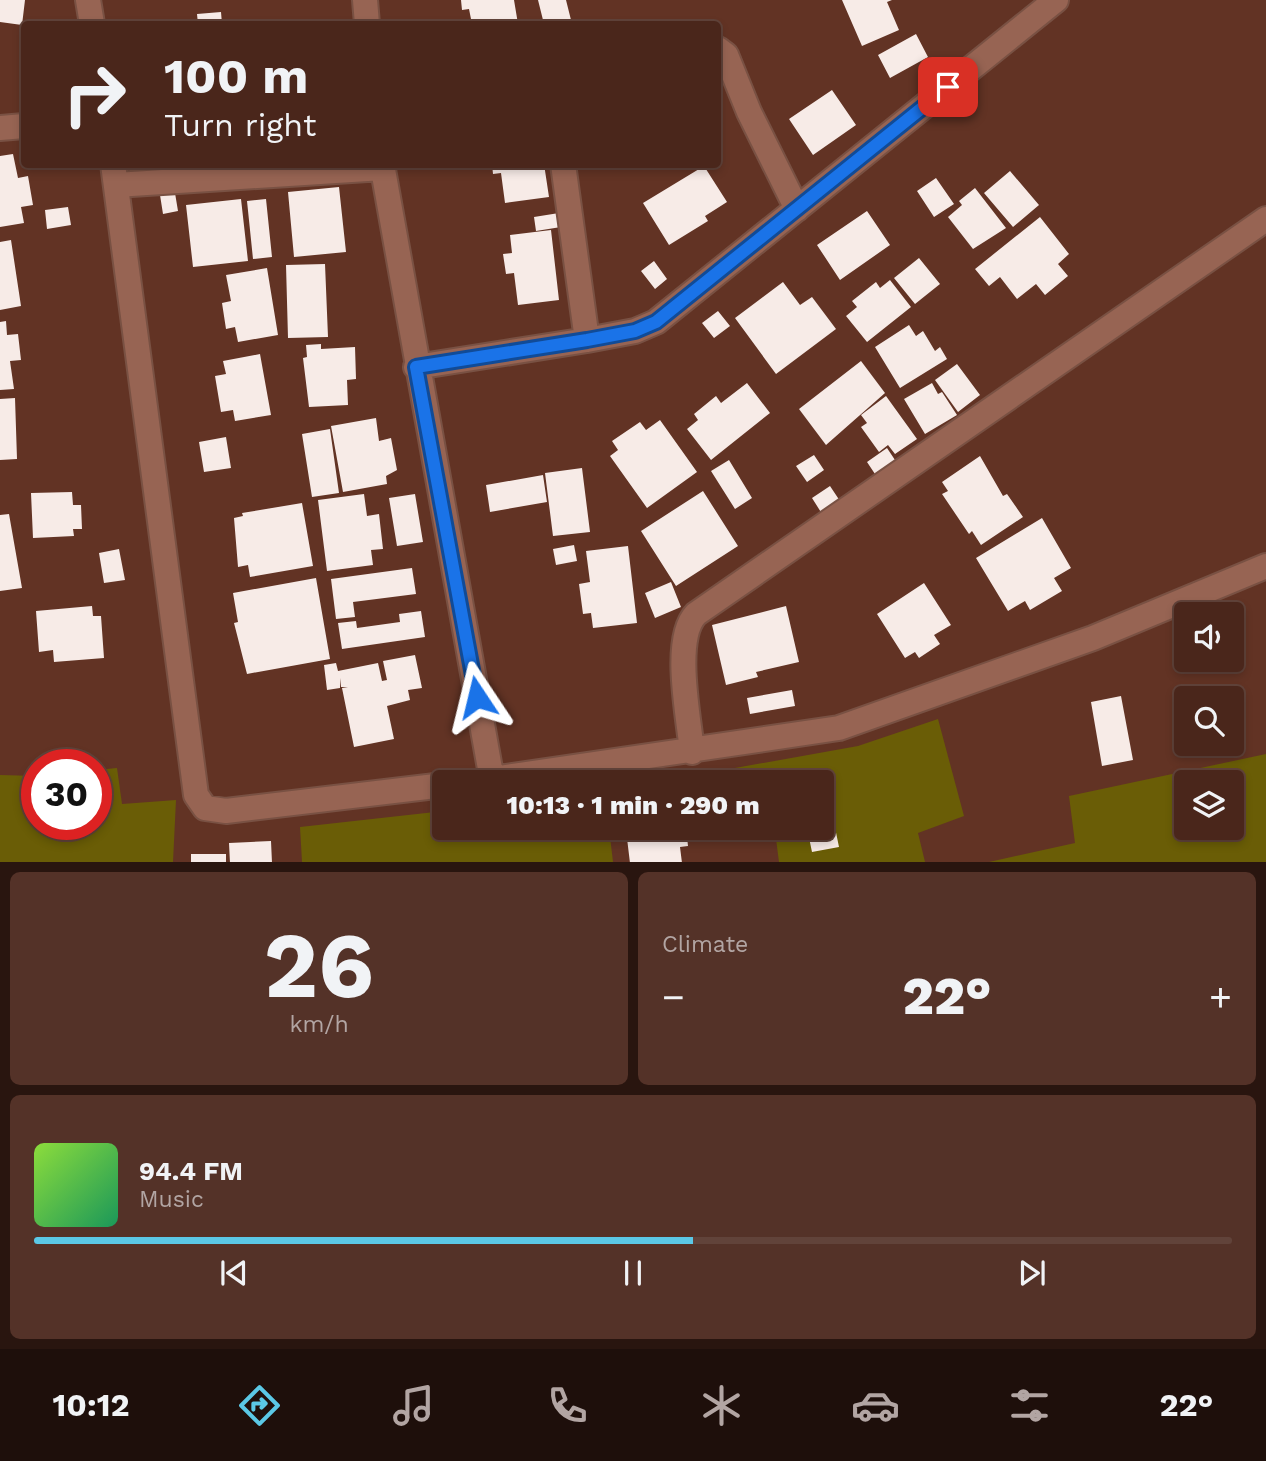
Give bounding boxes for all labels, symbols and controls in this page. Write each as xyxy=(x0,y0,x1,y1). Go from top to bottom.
text: 100 m xyxy=(164,47,308,105)
icon: right xyxy=(49,49,140,140)
pin xyxy=(918,57,978,117)
icon: arrive xyxy=(929,68,967,106)
text: Turn right xyxy=(164,106,316,144)
map controls xyxy=(1174,602,1244,840)
button: sound xyxy=(1174,602,1244,672)
position arrow xyxy=(440,660,514,734)
button: search xyxy=(1174,686,1244,756)
speed limit sign: 30 xyxy=(21,749,112,840)
button: layers xyxy=(1174,770,1244,840)
text: 10:13 · 1 min · 290 m xyxy=(506,790,760,820)
text: 26 xyxy=(264,912,374,1019)
text: Climate xyxy=(662,931,748,958)
text: 22° xyxy=(903,966,991,1027)
text: − xyxy=(662,975,685,1019)
text: + xyxy=(1209,975,1232,1019)
text: km/h xyxy=(289,1011,349,1038)
text: 94.4 FM xyxy=(139,1156,243,1186)
text: Music xyxy=(139,1186,204,1213)
icon: previous xyxy=(215,1254,253,1292)
icon: pause xyxy=(614,1254,652,1292)
icon: next xyxy=(1013,1254,1051,1292)
icon: directions xyxy=(235,1381,284,1430)
icon: music xyxy=(389,1381,438,1430)
icon: phone xyxy=(543,1381,592,1430)
icon: climate xyxy=(697,1381,746,1430)
icon: car xyxy=(851,1381,900,1430)
icon: filters xyxy=(1005,1381,1054,1430)
text: 10:12 xyxy=(53,1386,130,1424)
text: 22° xyxy=(1159,1386,1213,1424)

